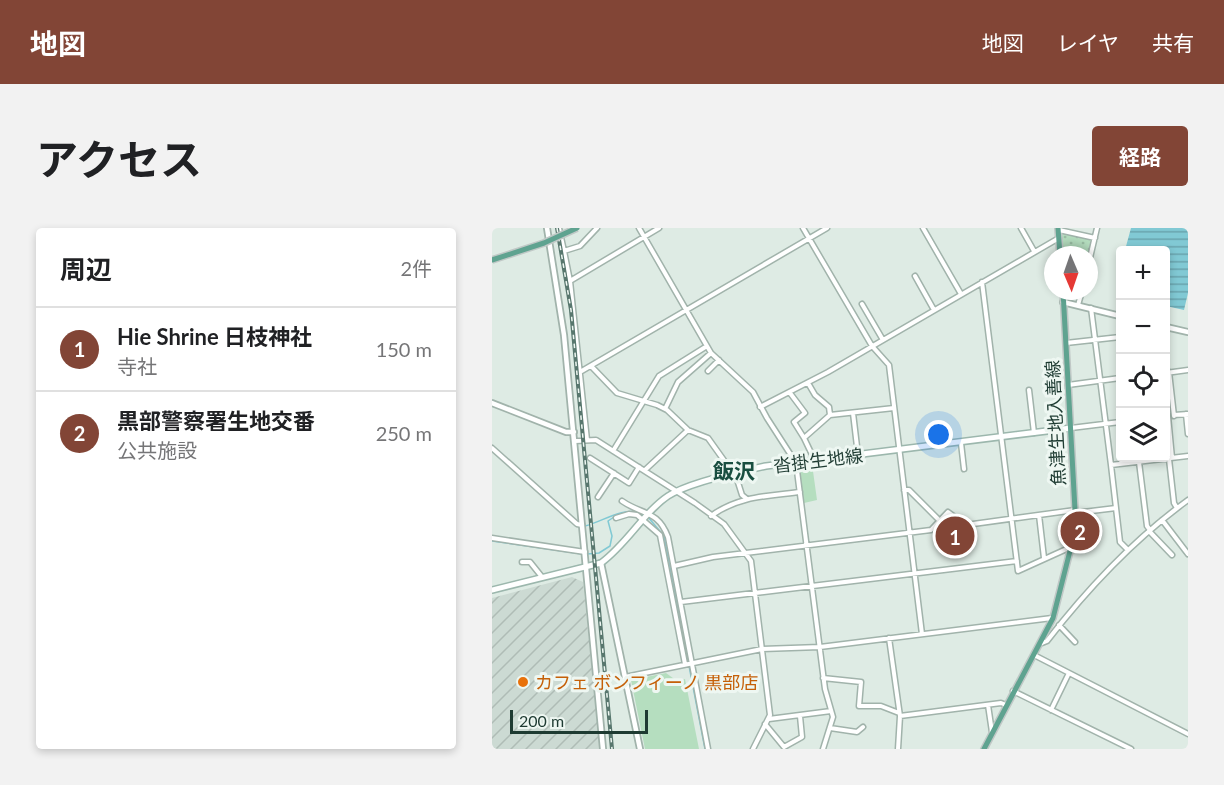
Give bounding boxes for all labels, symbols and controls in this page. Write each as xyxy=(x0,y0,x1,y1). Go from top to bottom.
text: 地図 xyxy=(30,26,86,60)
text: 地図 xyxy=(982,30,1024,55)
text: レイヤ xyxy=(1057,30,1119,55)
text: 共有 xyxy=(1152,30,1194,55)
button: 経路 xyxy=(1092,126,1188,186)
text: アクセス xyxy=(36,134,202,184)
north arrow xyxy=(1044,246,1098,300)
map controls xyxy=(1116,246,1170,462)
button: + xyxy=(1116,246,1170,300)
text: 周辺 xyxy=(60,253,112,285)
text: 2件 xyxy=(400,256,432,280)
button: − xyxy=(1116,300,1170,354)
text: Hie Shrine 日枝神社 xyxy=(117,323,312,350)
text: 1 xyxy=(74,337,85,361)
text: 150 m xyxy=(376,337,432,361)
text: 寺社 xyxy=(117,354,157,378)
button: locate xyxy=(1116,354,1170,408)
street label: 魚津生地入善線 xyxy=(1041,360,1069,486)
text: 黒部警察署生地交番 xyxy=(117,407,315,434)
button: layers xyxy=(1116,408,1170,462)
your location xyxy=(924,420,953,449)
text: 2 xyxy=(74,421,85,445)
text: 250 m xyxy=(376,421,432,445)
text: 公共施設 xyxy=(117,438,197,462)
street label: 沓掛生地線 xyxy=(772,444,864,476)
district label: 飯沢 xyxy=(712,458,755,483)
pin: 2 xyxy=(1060,508,1100,554)
pin: 1 xyxy=(936,514,974,558)
place label: カフェ ボンフィーノ 黒部店 xyxy=(535,671,758,693)
marker: カフェ ボンフィーノ 黒部店 xyxy=(516,675,530,689)
scale bar xyxy=(510,707,648,735)
text: 200 m xyxy=(519,711,564,730)

